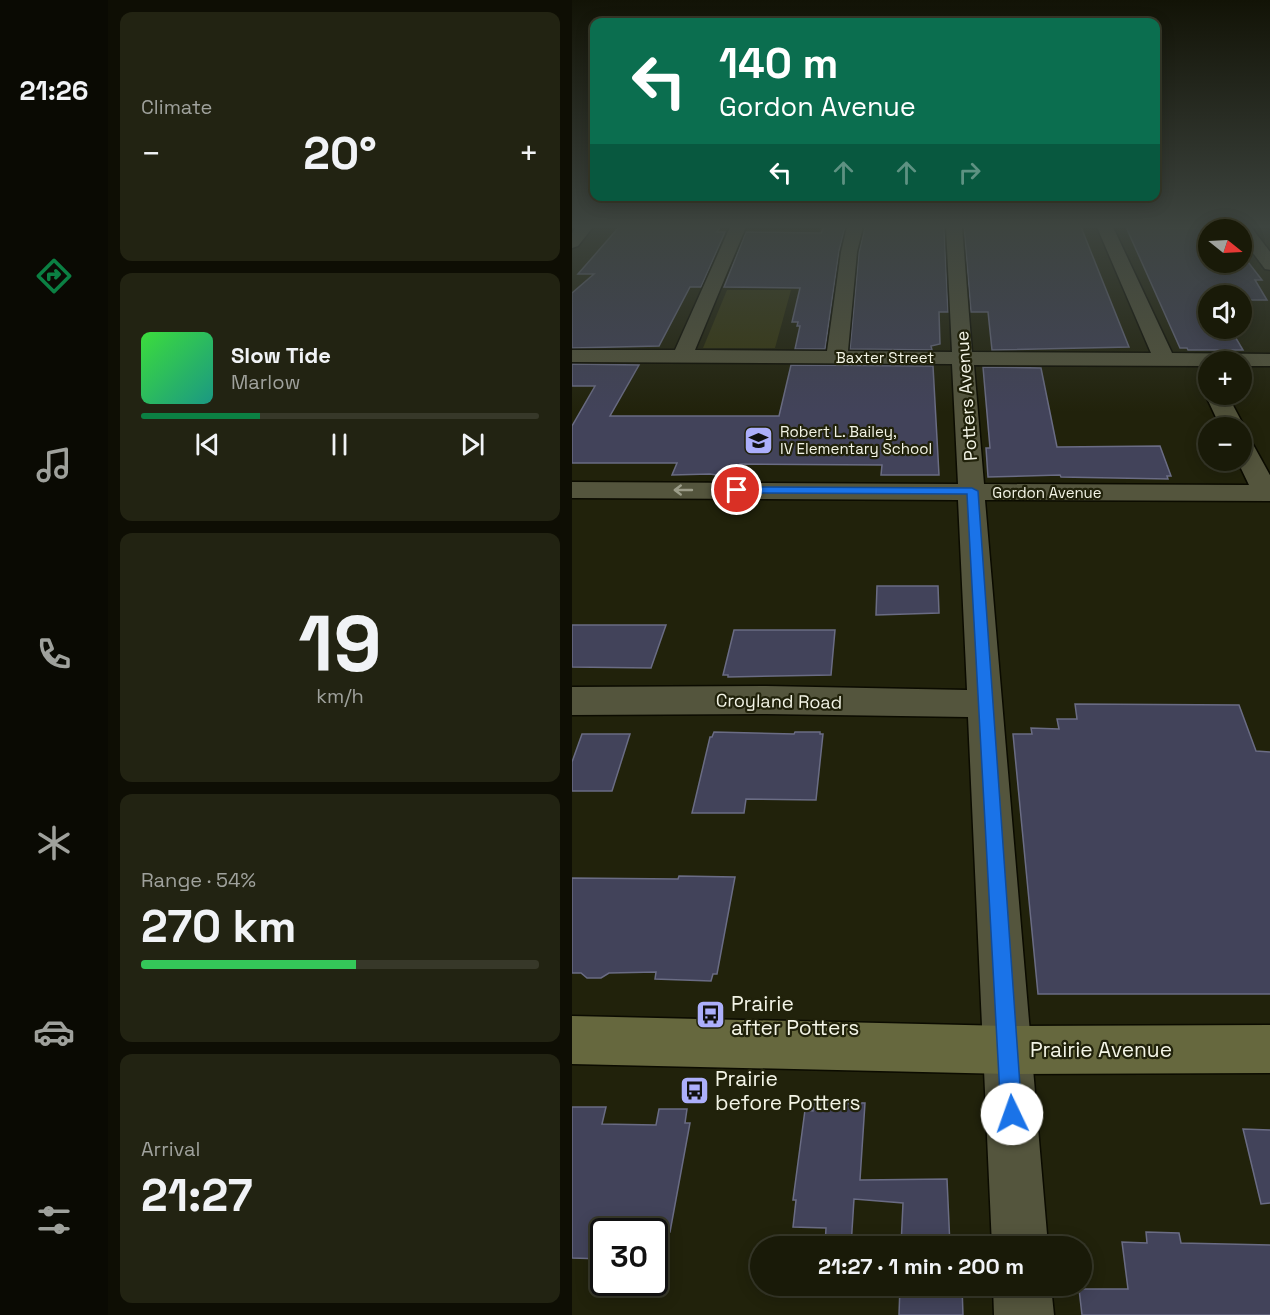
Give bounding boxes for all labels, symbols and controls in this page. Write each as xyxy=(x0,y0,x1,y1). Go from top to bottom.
text: 140 m xyxy=(719,37,838,90)
icon: left xyxy=(620,42,698,120)
text: 21:26 xyxy=(19,73,89,108)
text: Gordon Avenue xyxy=(719,89,916,124)
text: Climate xyxy=(141,94,212,120)
text: 20° xyxy=(303,125,377,182)
text: − xyxy=(141,133,161,175)
text: + xyxy=(519,133,539,175)
icon: left xyxy=(764,156,797,189)
icon: ahead xyxy=(827,156,860,189)
icon: ahead xyxy=(890,156,923,189)
icon: right xyxy=(953,156,986,189)
north arrow xyxy=(1198,219,1252,273)
map controls xyxy=(1198,219,1252,471)
icon: directions xyxy=(33,255,75,297)
button: sound xyxy=(1198,285,1252,339)
street label: Potters Avenue xyxy=(950,330,982,462)
text: Slow Tide xyxy=(231,341,331,369)
street label: Baxter Street xyxy=(836,348,934,367)
button: + xyxy=(1198,351,1252,405)
text: Marlow xyxy=(231,369,300,395)
button: − xyxy=(1198,417,1252,471)
place label: Robert L. Bailey, IV Elementary School xyxy=(780,422,932,458)
school or university icon: Robert L. Bailey, IV Elementary School xyxy=(743,424,775,456)
icon: previous xyxy=(191,428,224,461)
icon: pause xyxy=(323,428,356,461)
icon: next xyxy=(456,428,489,461)
icon: music xyxy=(33,444,75,486)
pin xyxy=(711,464,762,515)
icon: arrive xyxy=(720,473,753,506)
street label: Gordon Avenue xyxy=(992,483,1102,502)
one-way arrow xyxy=(673,484,693,496)
text: 19 xyxy=(298,594,382,694)
icon: phone xyxy=(33,633,75,675)
text: km/h xyxy=(316,683,364,709)
street label: Croyland Road xyxy=(716,688,842,714)
icon: climate xyxy=(33,822,75,864)
text: Range · 54% xyxy=(141,867,256,893)
text: 270 km xyxy=(141,898,296,955)
place label: Prairie after Potters xyxy=(731,990,859,1041)
bus stop icon: Prairie after Potters xyxy=(694,999,726,1031)
icon: car xyxy=(33,1011,75,1053)
street label: Prairie Avenue xyxy=(1030,1036,1172,1063)
place label: Prairie before Potters xyxy=(715,1065,861,1116)
bus stop icon: Prairie before Potters xyxy=(678,1074,710,1106)
position arrow xyxy=(980,1082,1044,1146)
text: Arrival xyxy=(141,1136,200,1162)
text: 21:27 xyxy=(141,1167,253,1224)
icon: filters xyxy=(33,1199,75,1241)
speed limit sign: 30 xyxy=(590,1218,668,1296)
text: 21:27 · 1 min · 200 m xyxy=(818,1252,1024,1280)

